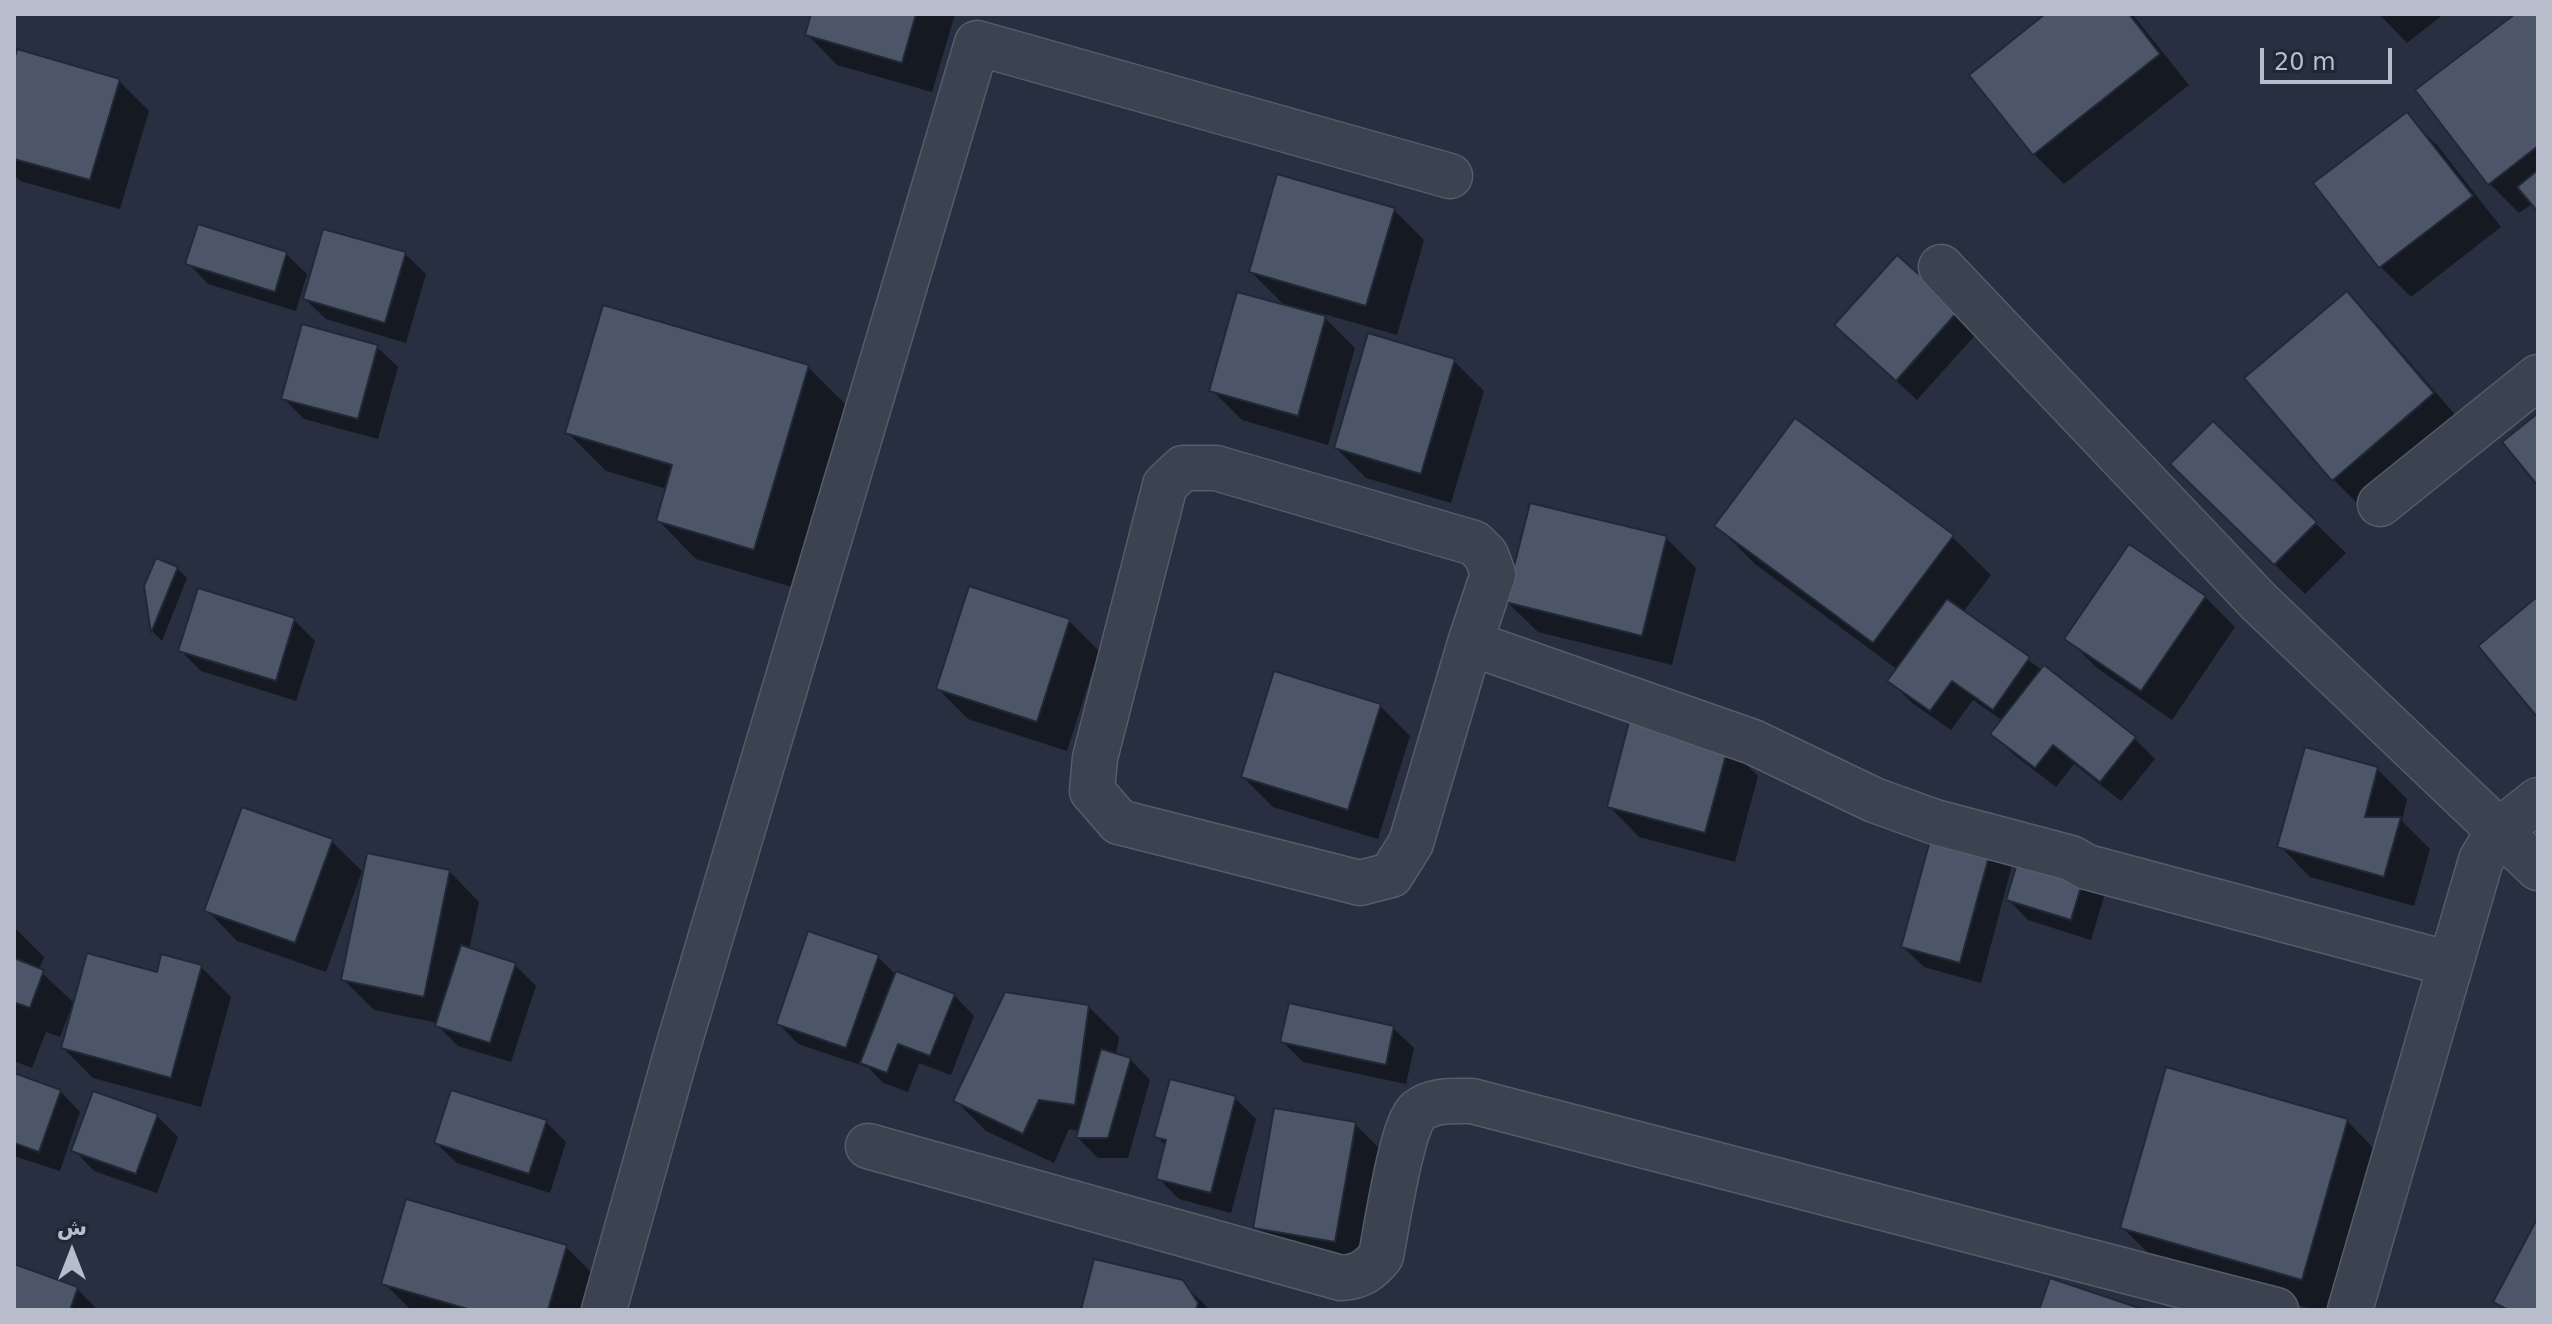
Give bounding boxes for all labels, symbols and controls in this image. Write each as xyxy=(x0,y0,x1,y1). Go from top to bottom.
scale bar xyxy=(2264,32,2396,82)
text: 20 m xyxy=(2274,48,2336,76)
north arrow xyxy=(32,1212,112,1292)
text: ش xyxy=(57,1215,87,1240)

